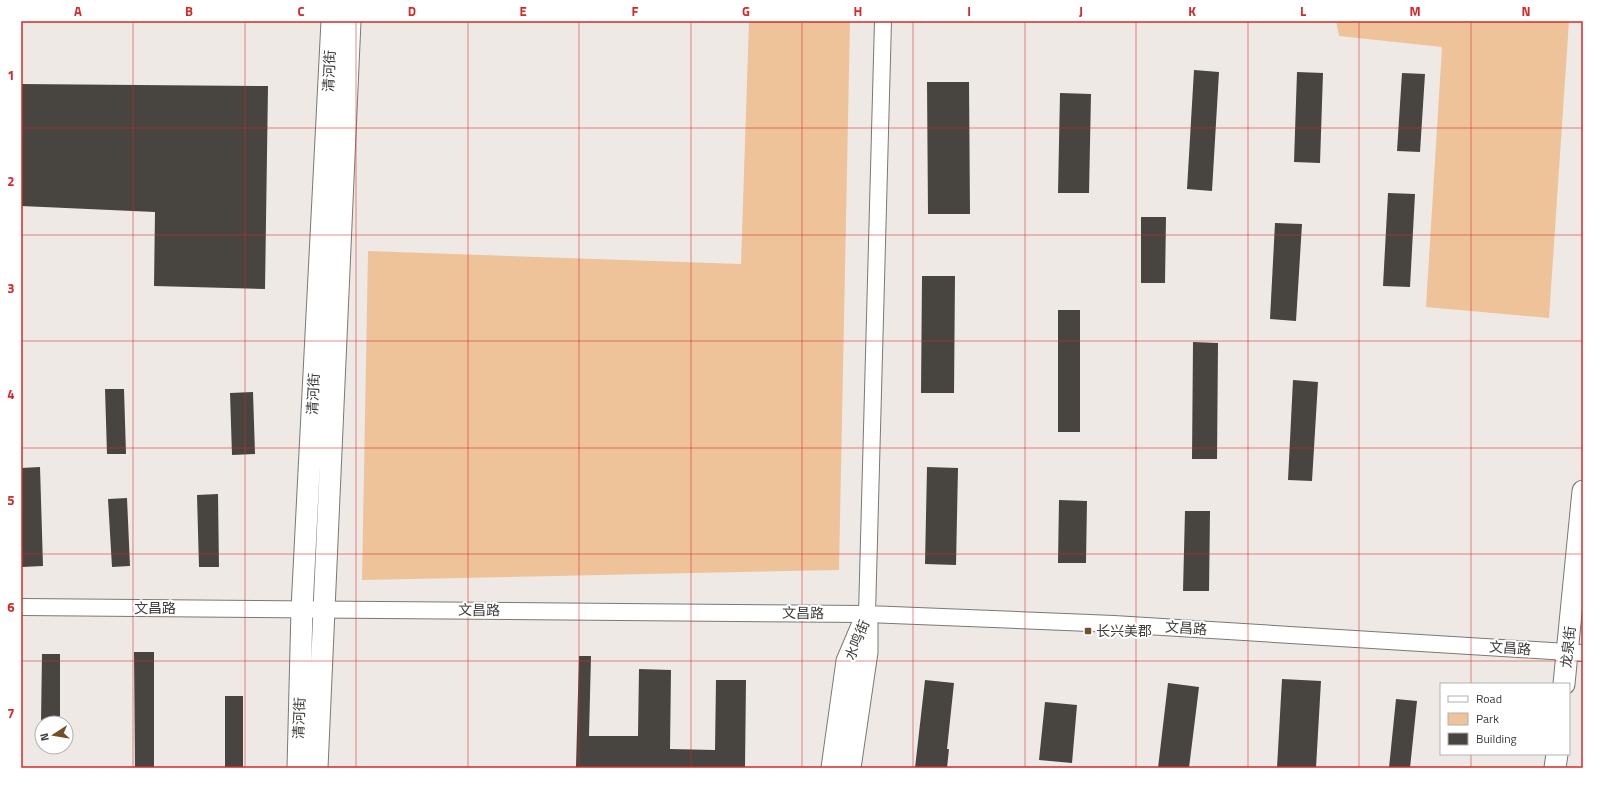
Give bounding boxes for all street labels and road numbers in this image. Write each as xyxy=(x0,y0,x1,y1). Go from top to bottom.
street label: 清河街 xyxy=(317,49,340,92)
street label: 清河街 xyxy=(301,372,324,415)
street label: 文昌路 xyxy=(134,597,176,618)
street label: 文昌路 xyxy=(458,599,500,620)
street label: 文昌路 xyxy=(782,602,824,623)
street label: 水鸣街 xyxy=(839,616,874,663)
street label: 文昌路 xyxy=(1164,616,1208,639)
street label: 龙泉街 xyxy=(1555,625,1580,669)
street label: 文昌路 xyxy=(1488,636,1532,659)
street label: 清河街 xyxy=(287,697,310,739)

